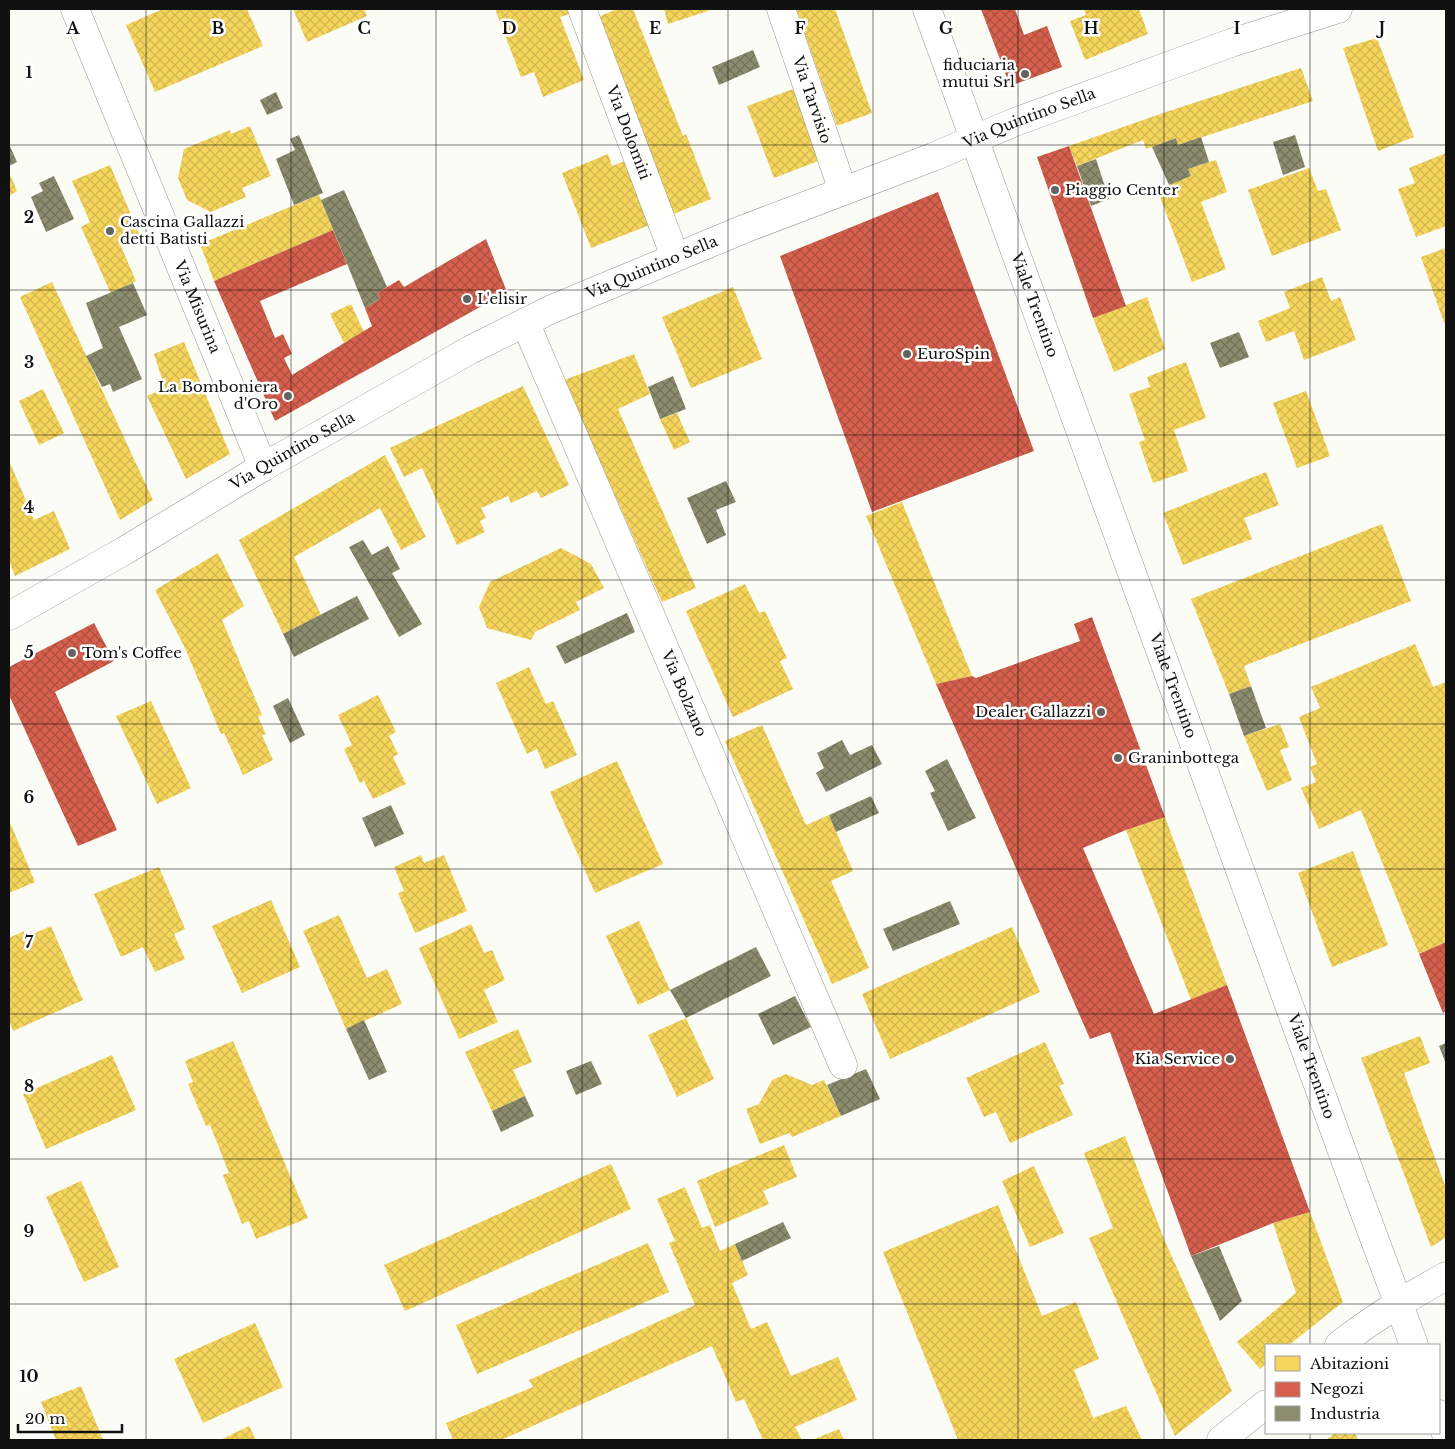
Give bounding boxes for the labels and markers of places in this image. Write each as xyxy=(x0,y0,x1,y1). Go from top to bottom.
place label: fiduciaria mutui Srl xyxy=(942,55,1016,91)
marker: fiduciaria mutui Srl xyxy=(1019,68,1031,80)
place label: Piaggio Center xyxy=(1065,180,1179,199)
marker: Piaggio Center xyxy=(1049,184,1061,196)
place label: Cascina Gallazzi detti Batisti xyxy=(120,212,244,248)
marker: Cascina Gallazzi detti Batisti xyxy=(104,225,116,237)
place label: L'elisir xyxy=(477,289,528,308)
marker: L'elisir xyxy=(461,293,473,305)
place label: EuroSpin xyxy=(917,344,990,363)
marker: EuroSpin xyxy=(901,348,913,360)
place label: La Bomboniera d'Oro xyxy=(158,377,279,413)
marker: La Bomboniera d'Oro xyxy=(282,390,294,402)
place label: Tom's Coffee xyxy=(82,643,182,662)
marker: Tom's Coffee xyxy=(66,647,78,659)
place label: Dealer Gallazzi xyxy=(975,702,1091,721)
marker: Dealer Gallazzi xyxy=(1095,706,1107,718)
place label: Graninbottega xyxy=(1128,748,1240,767)
marker: Graninbottega xyxy=(1112,752,1124,764)
place label: Kia Service xyxy=(1134,1049,1220,1068)
marker: Kia Service xyxy=(1224,1053,1236,1065)

